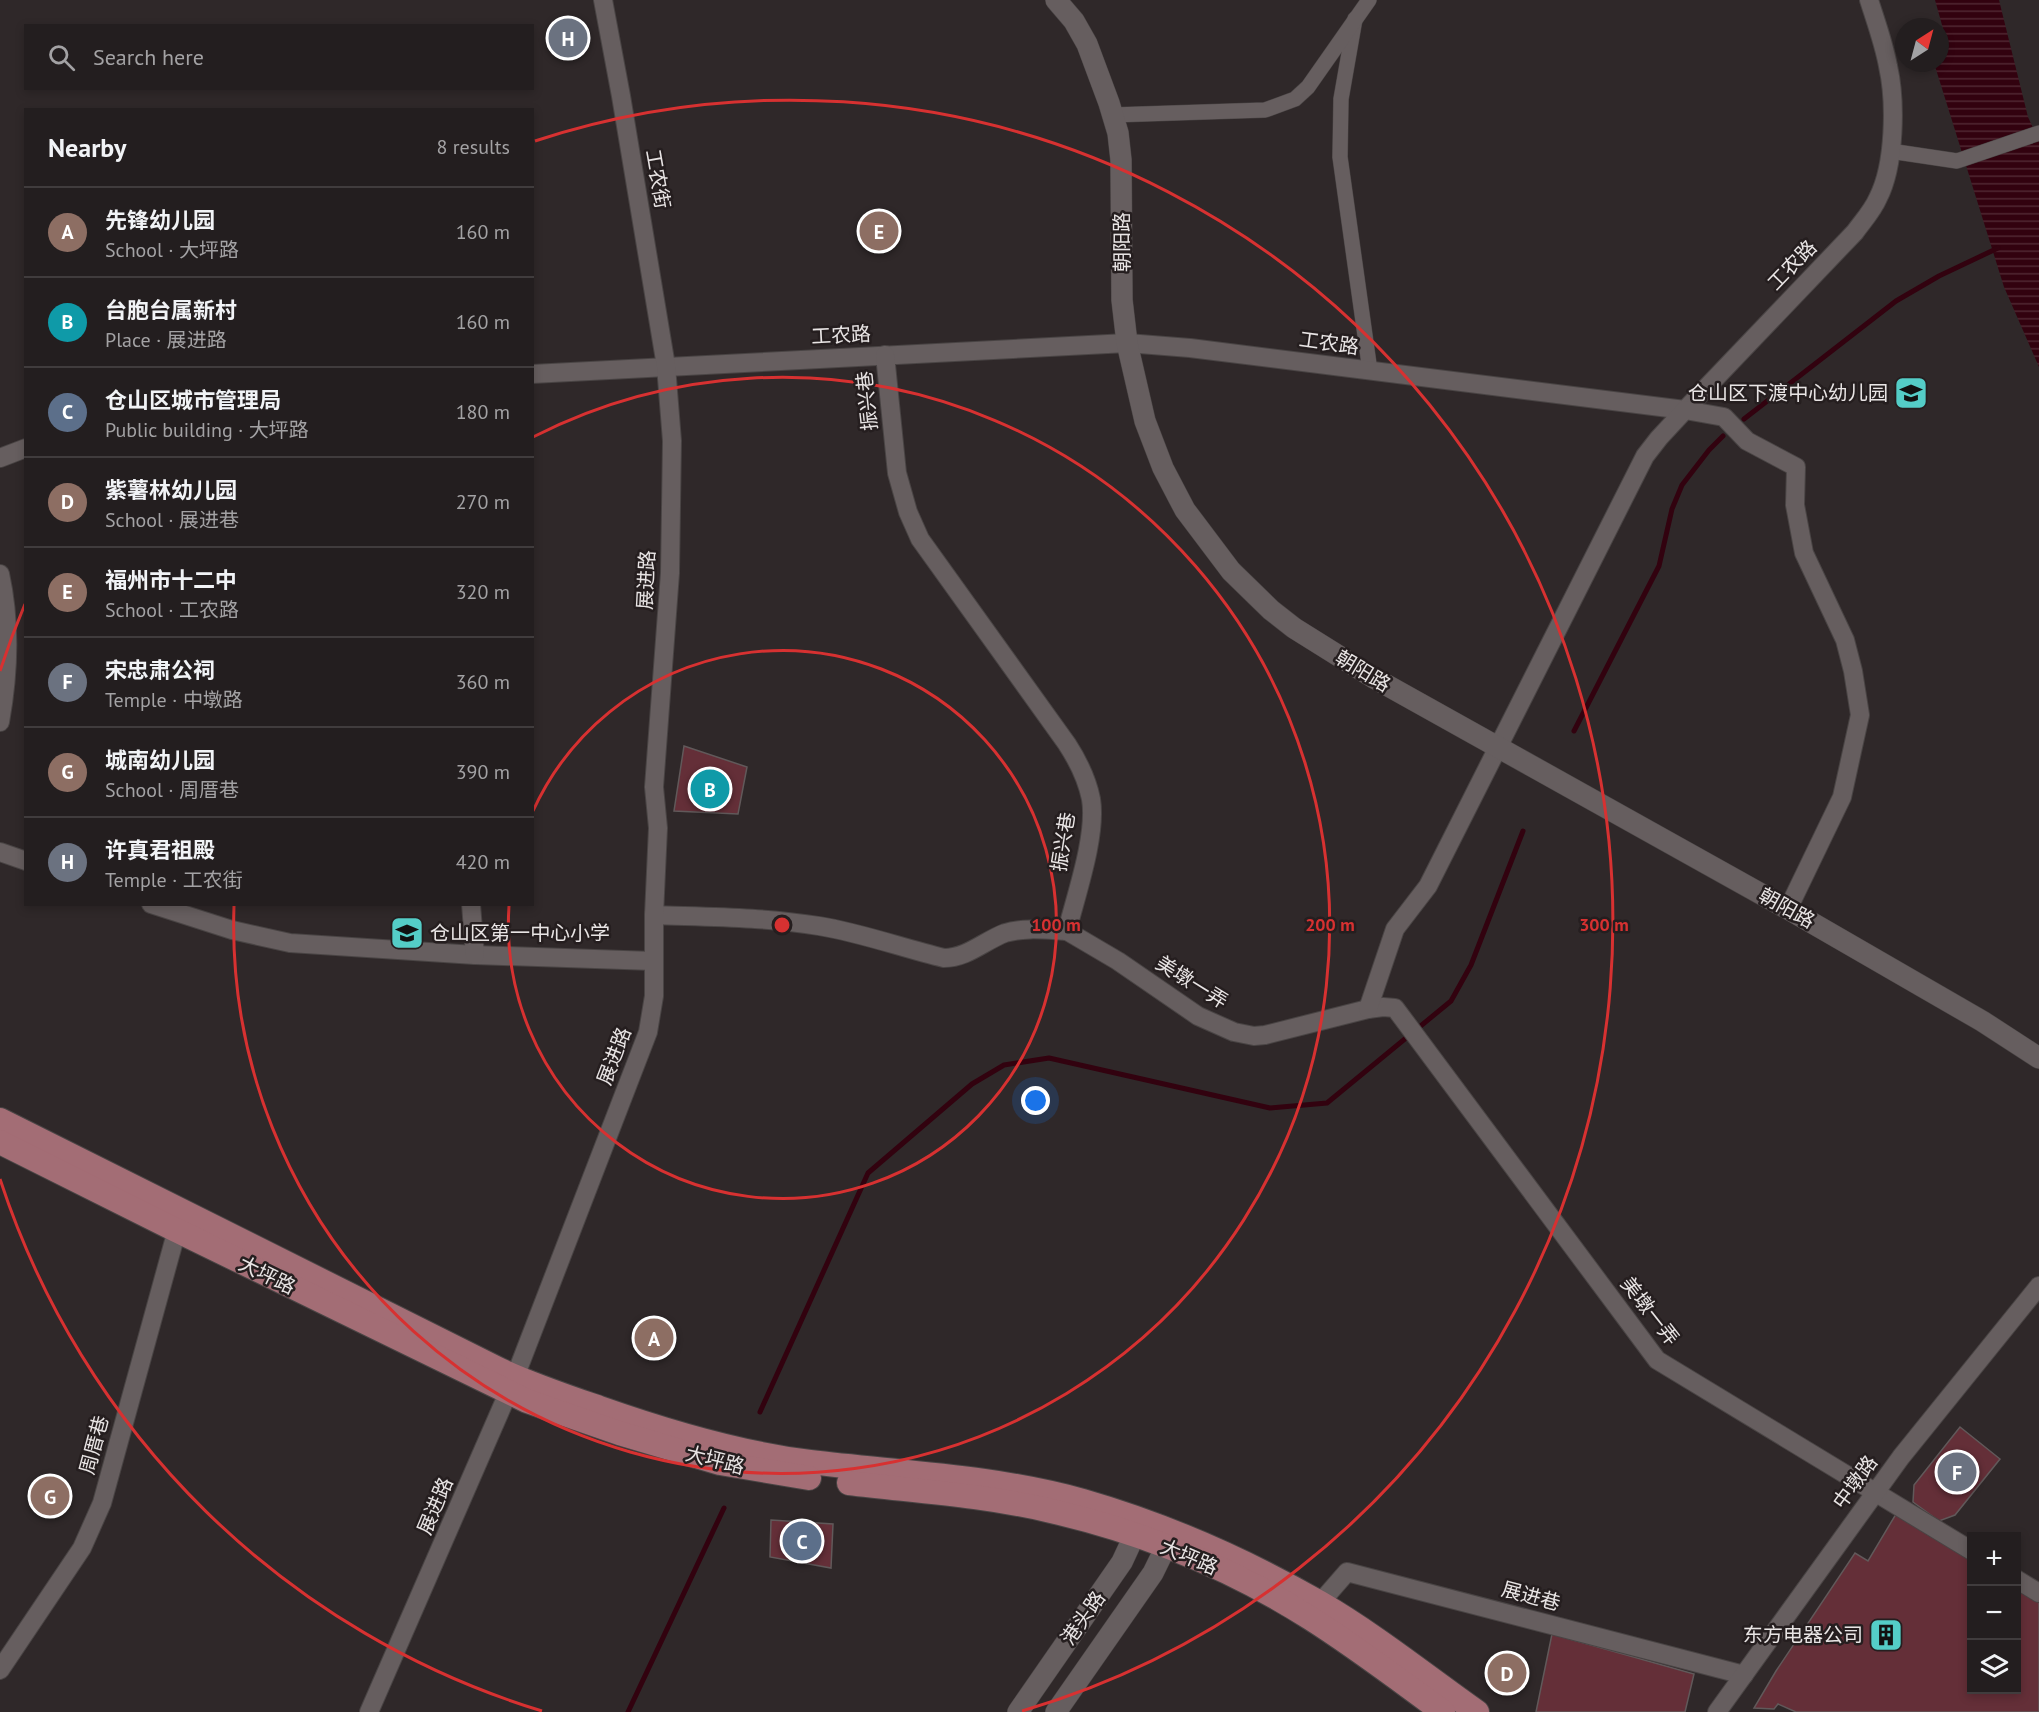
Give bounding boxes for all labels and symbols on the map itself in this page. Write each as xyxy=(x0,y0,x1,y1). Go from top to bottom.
pin: H xyxy=(548,15,588,60)
north arrow xyxy=(1895,18,1949,72)
street label: 工农街 xyxy=(640,147,676,211)
pin: E xyxy=(860,208,898,254)
street label: 朝阳路 xyxy=(1109,212,1135,272)
street label: 工农路 xyxy=(1762,234,1822,296)
street label: 工农路 xyxy=(810,320,872,350)
street label: 工农路 xyxy=(1297,326,1361,360)
street label: 振兴巷 xyxy=(851,370,883,432)
school or university icon: 仓山区下渡中心幼儿园 xyxy=(1893,375,1929,411)
place label: 仓山区下渡中心幼儿园 xyxy=(1688,380,1888,406)
street label: 展进路 xyxy=(631,549,661,611)
street label: 朝阳路 xyxy=(1331,644,1395,698)
pin: B xyxy=(690,766,730,812)
street label: 振兴巷 xyxy=(1045,810,1081,874)
street label: 朝阳路 xyxy=(1754,882,1820,934)
text: 100 m xyxy=(1031,913,1081,936)
text: 200 m xyxy=(1305,913,1355,936)
text: 300 m xyxy=(1579,913,1629,936)
school or university icon: 仓山区第一中心小学 xyxy=(389,915,425,951)
centre of rings xyxy=(772,915,792,935)
place label: 仓山区第一中心小学 xyxy=(430,920,610,946)
street label: 美墩一弄 xyxy=(1151,950,1233,1014)
street label: 展进路 xyxy=(591,1023,637,1089)
your location xyxy=(1021,1086,1050,1115)
street label: 大坪路 xyxy=(234,1250,300,1300)
street label: 美墩一弄 xyxy=(1615,1271,1685,1351)
pin: A xyxy=(634,1316,674,1360)
street label: 周厝巷 xyxy=(74,1413,114,1477)
street label: 大坪路 xyxy=(683,1440,747,1480)
street label: 中墩路 xyxy=(1827,1450,1883,1514)
pin: F xyxy=(1938,1450,1976,1494)
street label: 展进路 xyxy=(411,1473,459,1539)
pin: G xyxy=(31,1474,70,1518)
pin: C xyxy=(782,1518,822,1564)
street label: 大坪路 xyxy=(1156,1533,1222,1581)
street label: 展进巷 xyxy=(1499,1576,1563,1616)
street label: 港头路 xyxy=(1055,1586,1111,1650)
building icon: 东方电器公司 xyxy=(1868,1617,1904,1653)
place label: 东方电器公司 xyxy=(1743,1622,1863,1648)
pin: D xyxy=(1488,1650,1526,1696)

